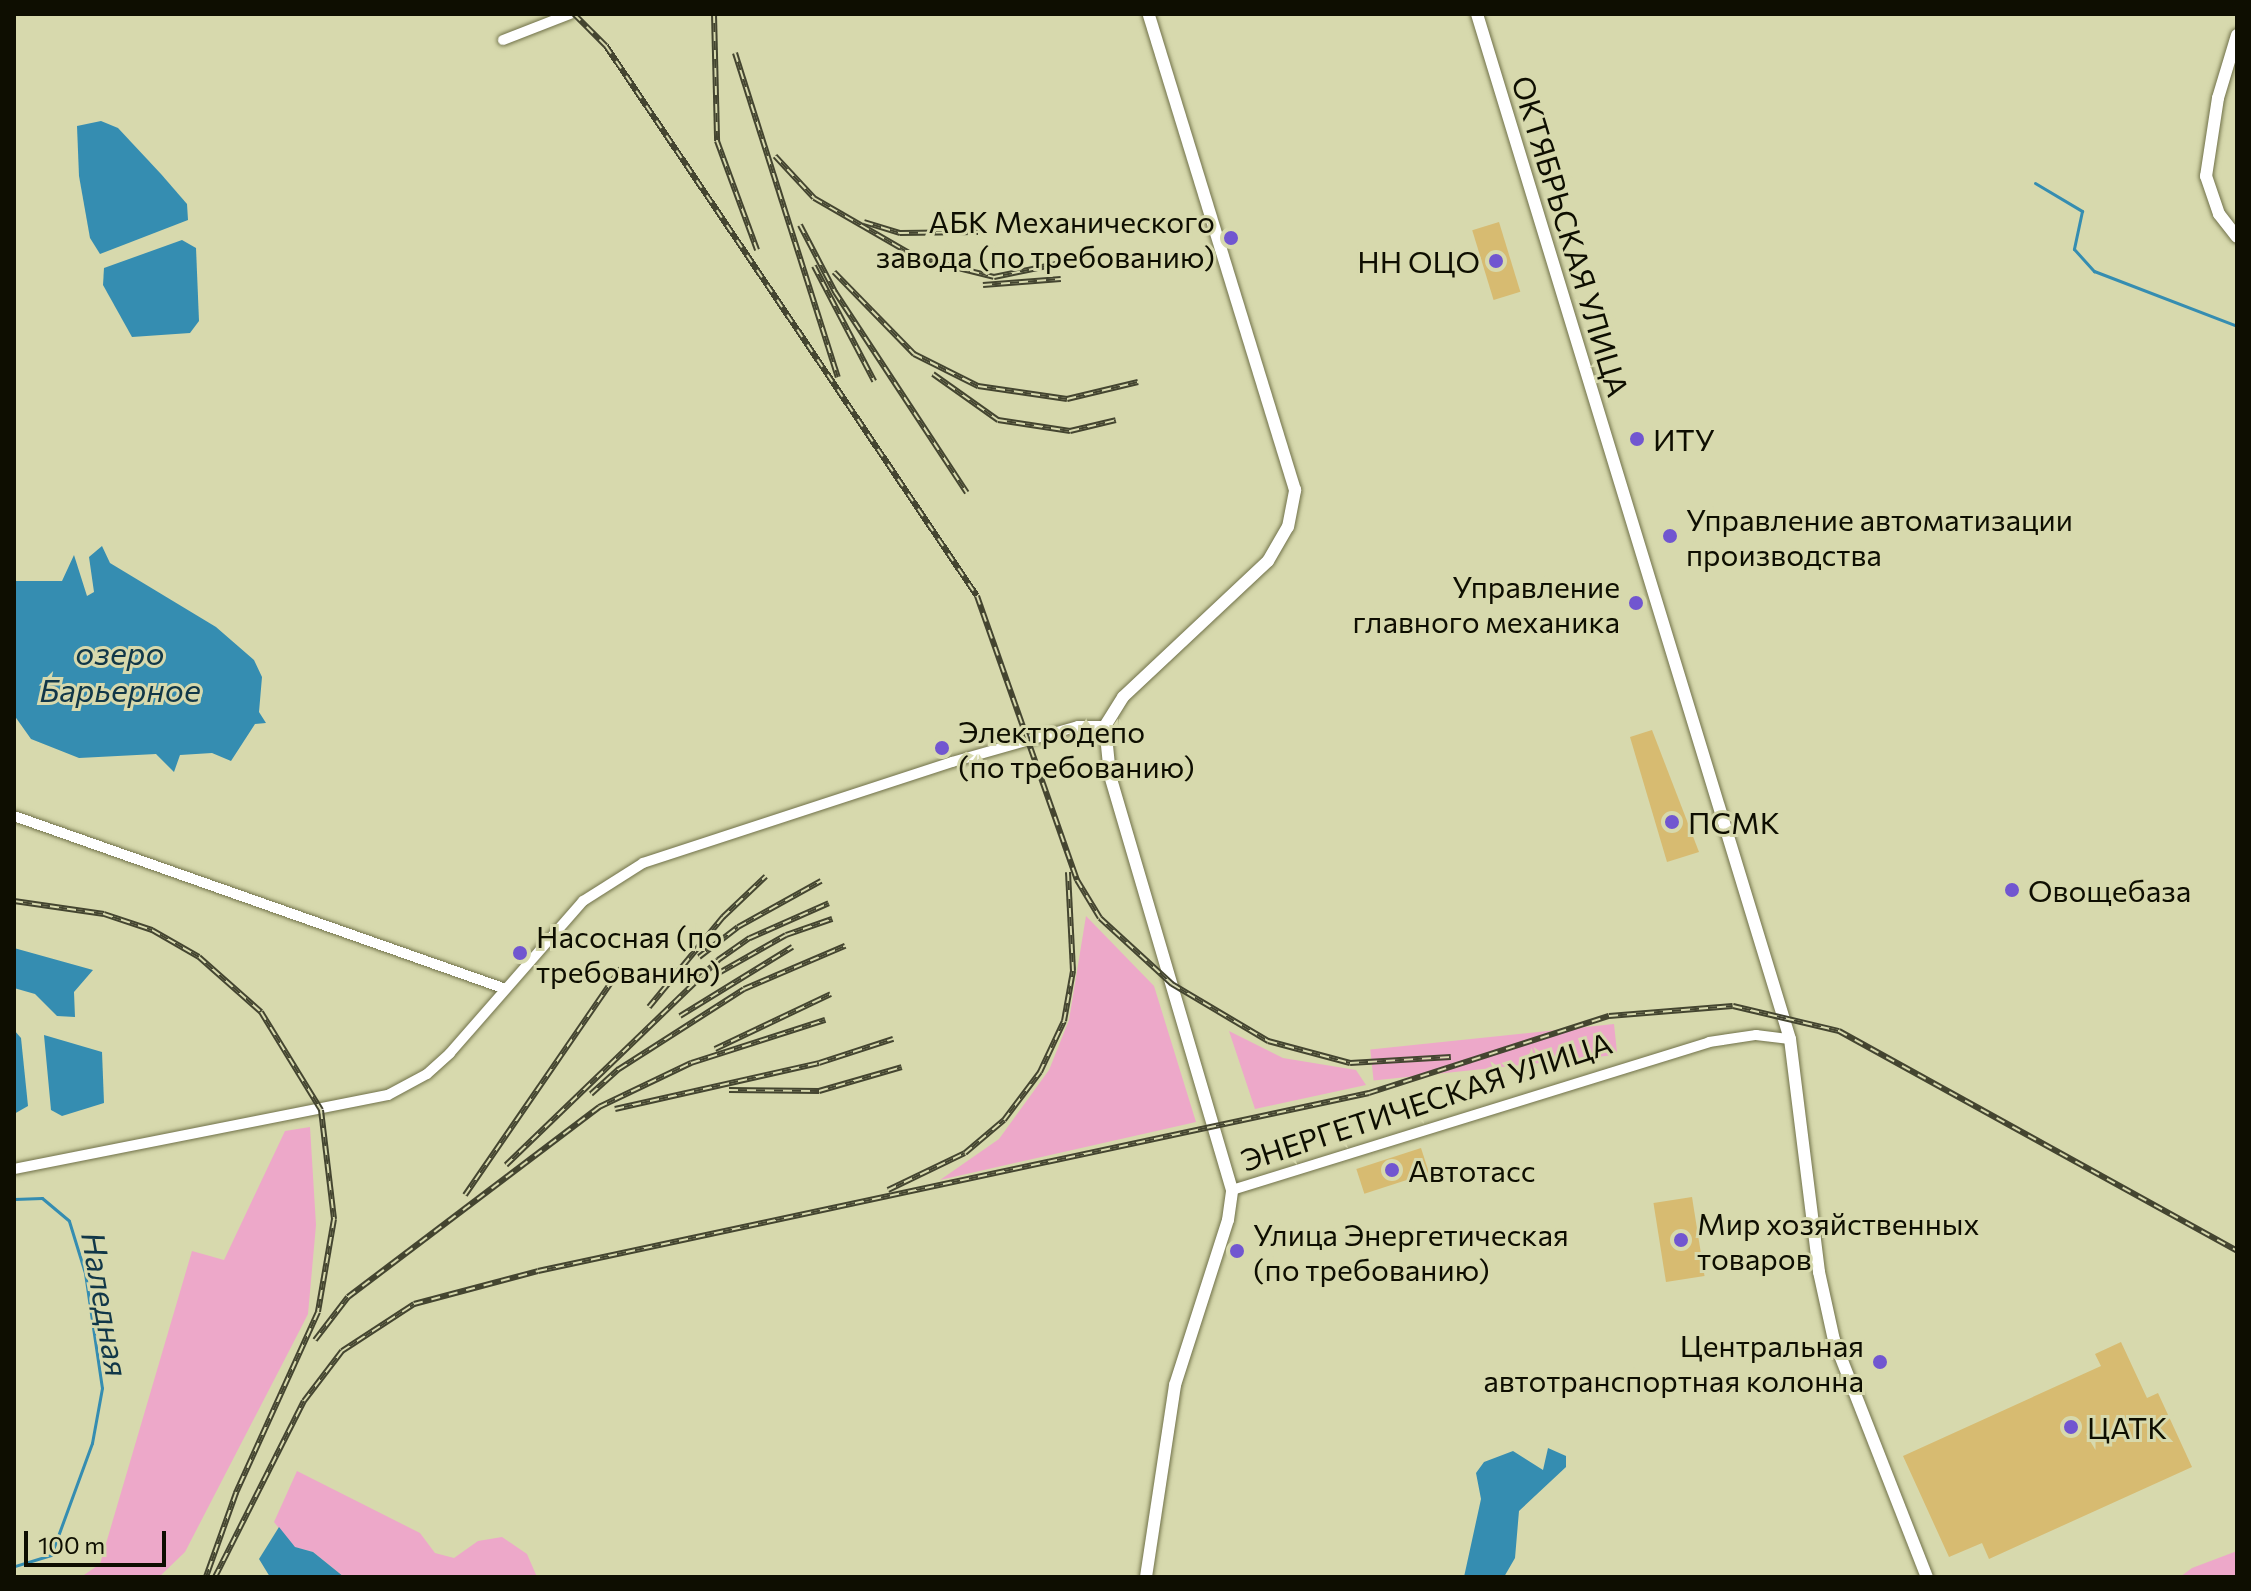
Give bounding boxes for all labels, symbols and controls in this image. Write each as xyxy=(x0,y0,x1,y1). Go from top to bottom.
street label: ОКТЯБРЬСКАЯ УЛИЦА xyxy=(1505,71,1637,401)
place label: АБК Механического завода (по требованию) xyxy=(876,203,1215,274)
marker: АБК Механического завода (по требованию) xyxy=(1222,229,1240,247)
place label: НН ОЦО xyxy=(1357,243,1480,279)
marker: НН ОЦО xyxy=(1487,252,1505,270)
place label: ИТУ xyxy=(1653,421,1715,457)
marker: ИТУ xyxy=(1628,430,1646,448)
place label: Управление автоматизации производства xyxy=(1686,501,2073,572)
marker: Управление автоматизации производства xyxy=(1661,527,1679,545)
place label: Управление главного механика xyxy=(1353,568,1620,638)
marker: Управление главного механика xyxy=(1627,594,1645,612)
water label: озеро Барьерное xyxy=(39,634,201,709)
place label: Электродепо (по требованию) xyxy=(958,713,1195,784)
marker: Электродепо (по требованию) xyxy=(933,739,951,757)
place label: ПСМК xyxy=(1688,804,1780,840)
marker: ПСМК xyxy=(1663,813,1681,831)
place label: Овощебаза xyxy=(2028,872,2191,908)
marker: Овощебаза xyxy=(2003,881,2021,899)
place label: Насосная (по требованию) xyxy=(536,918,722,988)
marker: Насосная (по требованию) xyxy=(511,944,529,962)
street label: ЭНЕРГЕТИЧЕСКАЯ УЛИЦА xyxy=(1236,1024,1616,1178)
place label: Автотасс xyxy=(1408,1152,1536,1188)
marker: Автотасс xyxy=(1383,1161,1401,1179)
place label: Мир хозяйственных товаров xyxy=(1697,1205,1979,1276)
place label: Улица Энергетическая (по требованию) xyxy=(1253,1216,1569,1286)
water label: Наледная xyxy=(74,1229,138,1379)
marker: Мир хозяйственных товаров xyxy=(1672,1231,1690,1249)
marker: Улица Энергетическая (по требованию) xyxy=(1228,1242,1246,1260)
place label: Центральная автотранспортная колонна xyxy=(1483,1327,1864,1398)
marker: Центральная автотранспортная колонна xyxy=(1871,1353,1889,1371)
place label: ЦАТК xyxy=(2087,1409,2167,1445)
marker: ЦАТК xyxy=(2062,1418,2080,1436)
scale bar xyxy=(28,1515,170,1565)
text: 100 m xyxy=(38,1530,105,1559)

